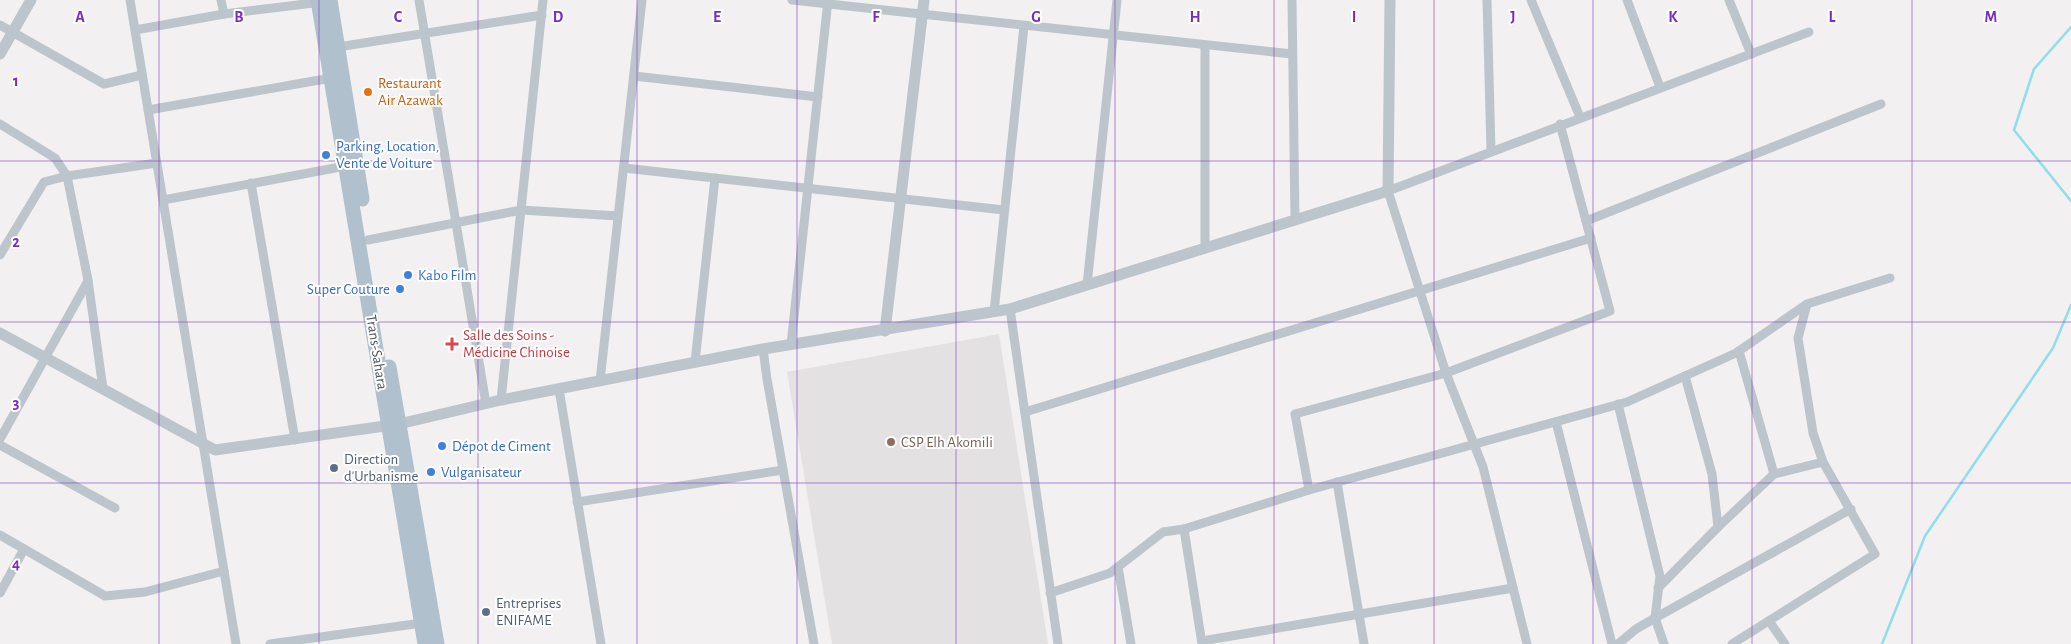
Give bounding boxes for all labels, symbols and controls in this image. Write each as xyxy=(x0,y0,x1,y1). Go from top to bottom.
text: A xyxy=(75,9,85,25)
text: B xyxy=(234,9,244,25)
text: C xyxy=(394,9,403,25)
text: D xyxy=(553,9,564,25)
text: E xyxy=(713,9,721,25)
text: F xyxy=(872,9,880,25)
text: G xyxy=(1031,9,1041,25)
text: H xyxy=(1189,9,1201,25)
text: I xyxy=(1352,9,1356,25)
text: J xyxy=(1510,9,1516,25)
text: K xyxy=(1668,9,1678,25)
text: L xyxy=(1829,9,1836,25)
text: M xyxy=(1985,9,1997,25)
text: 1 xyxy=(13,73,19,89)
place label: Restaurant Air Azawak xyxy=(378,76,443,108)
marker: Restaurant Air Azawak xyxy=(362,86,374,98)
place label: Parking, Location, Vente de Voiture xyxy=(336,139,439,171)
marker: Parking, Location, Vente de Voiture xyxy=(320,149,332,161)
text: 2 xyxy=(12,234,20,250)
place label: Kabo Film xyxy=(418,268,476,283)
marker: Kabo Film xyxy=(402,269,414,281)
place label: Super Couture xyxy=(307,282,390,297)
marker: Super Couture xyxy=(394,283,406,295)
street label: Trans-Sahara xyxy=(363,314,390,391)
place label: Salle des Soins - Médicine Chinoise xyxy=(463,328,570,360)
marker: Salle des Soins - Médicine Chinoise xyxy=(445,337,459,351)
text: 3 xyxy=(13,395,20,411)
place label: CSP Elh Akomili xyxy=(901,435,993,450)
marker: CSP Elh Akomili xyxy=(885,436,897,448)
place label: Dépot de Ciment xyxy=(452,439,551,454)
marker: Dépot de Ciment xyxy=(436,440,448,452)
place label: Direction d'Urbanisme xyxy=(344,452,419,484)
marker: Direction d'Urbanisme xyxy=(328,462,340,474)
place label: Vulganisateur xyxy=(441,465,522,480)
marker: Vulganisateur xyxy=(425,466,437,478)
text: 4 xyxy=(12,556,20,572)
place label: Entreprises ENIFAME xyxy=(496,596,561,628)
marker: Entreprises ENIFAME xyxy=(480,606,492,618)

